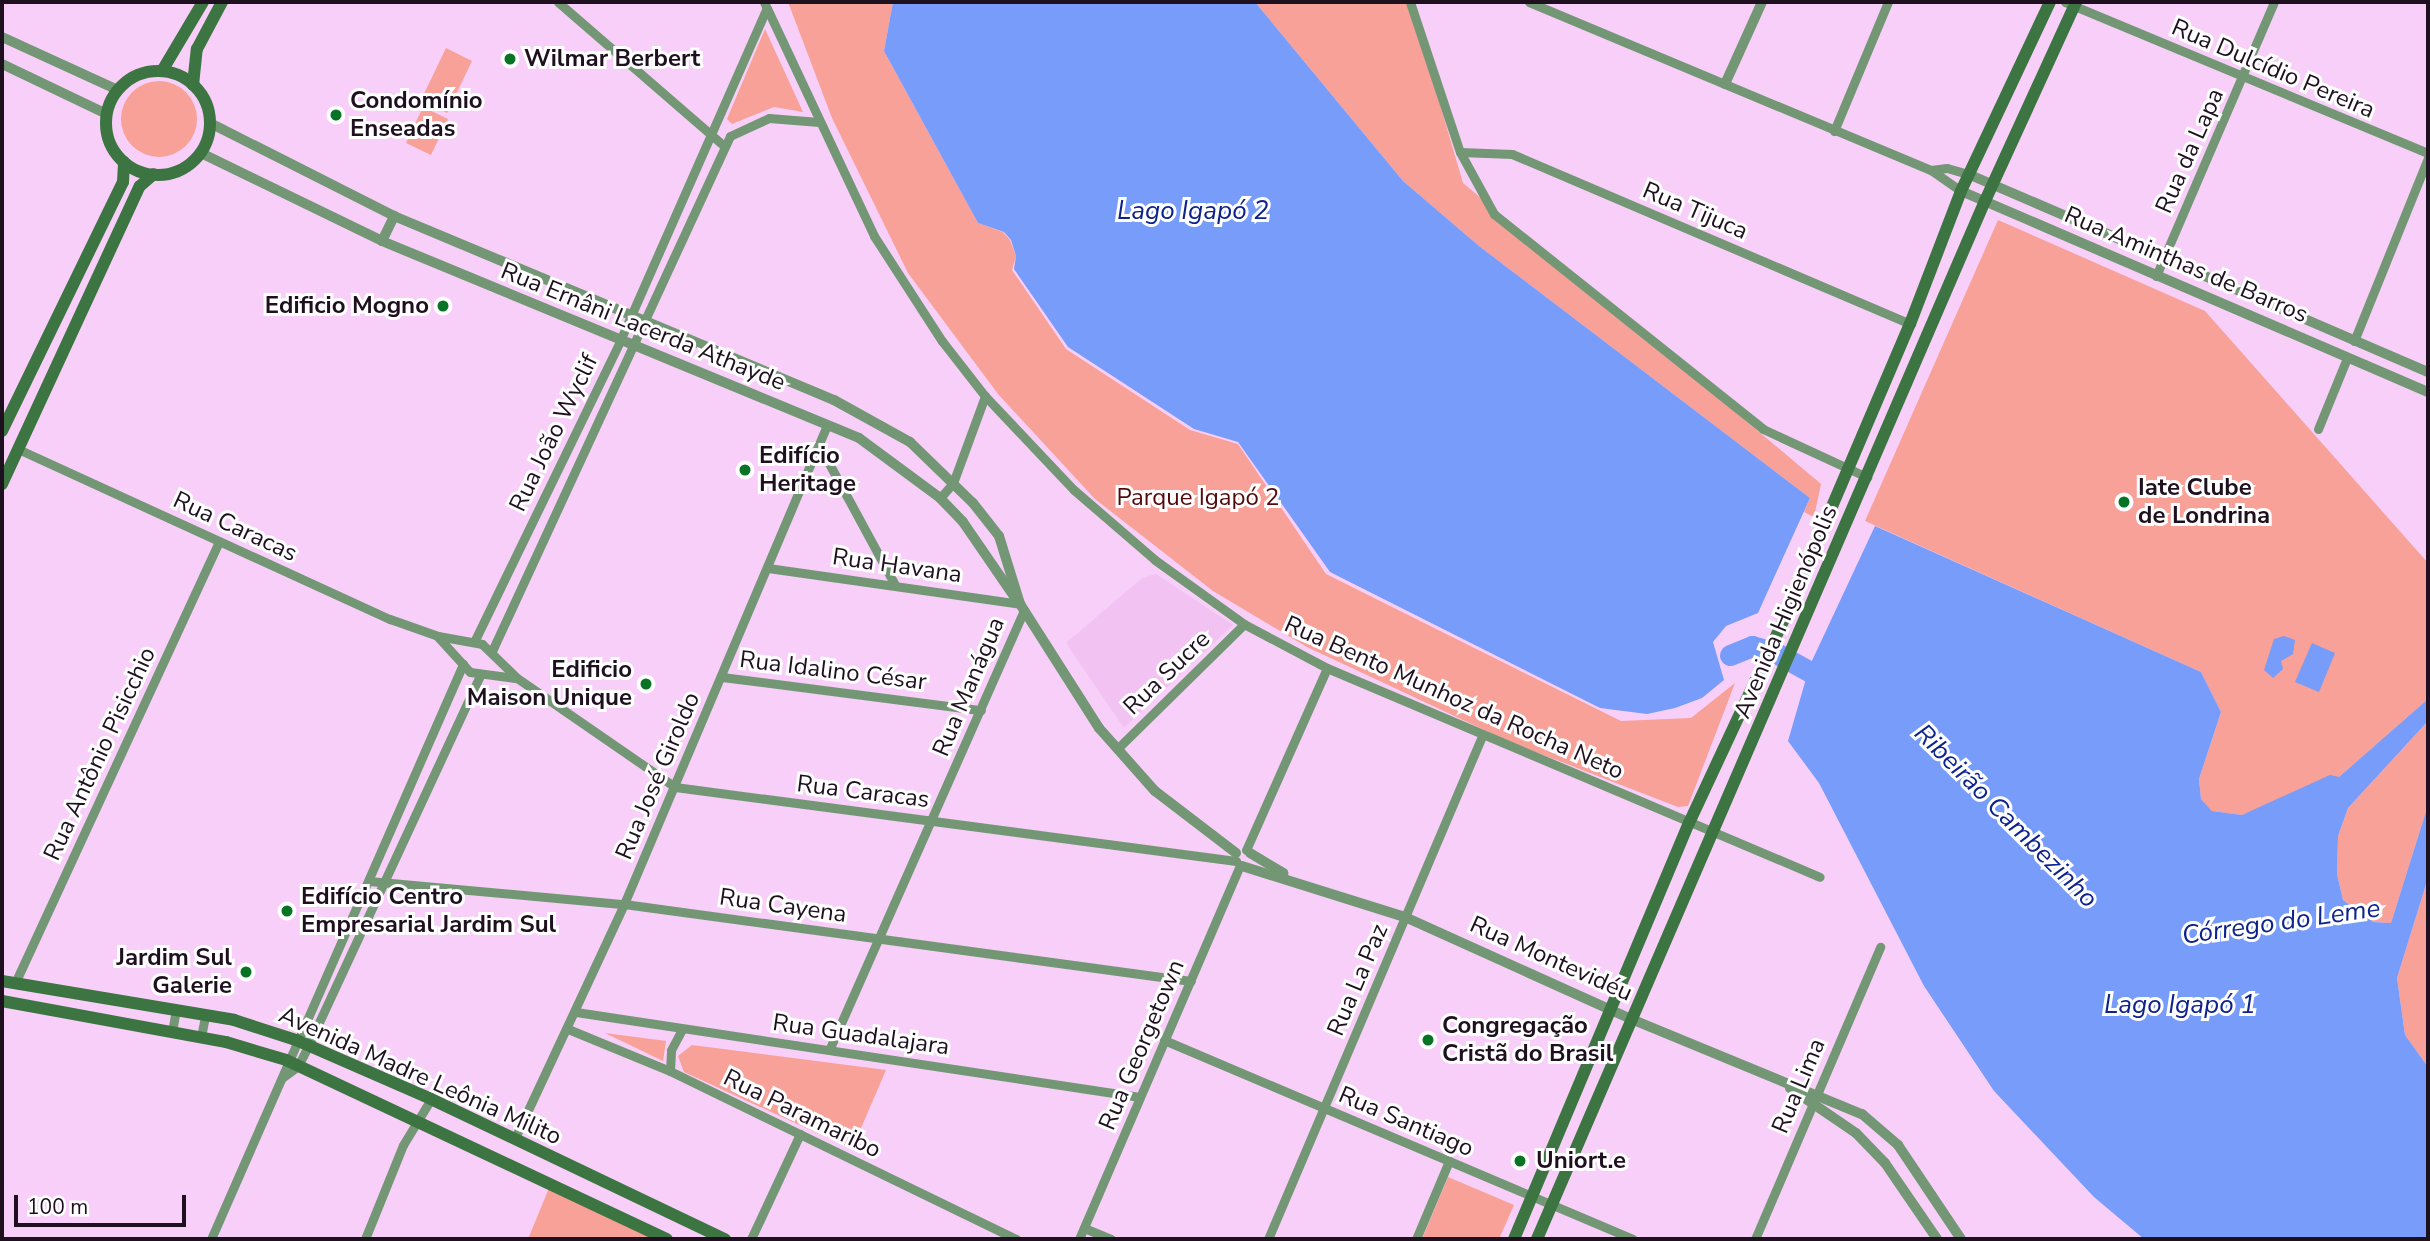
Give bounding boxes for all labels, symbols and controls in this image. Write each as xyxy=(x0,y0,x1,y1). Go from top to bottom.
street label: Rua Dulcídio Pereira xyxy=(2167,13,2379,125)
place label: Wilmar Berbert xyxy=(524,45,700,73)
marker: Wilmar Berbert xyxy=(502,51,518,67)
street label: Rua da Lapa xyxy=(2150,84,2230,218)
place label: Condomínio Enseadas xyxy=(350,87,483,143)
marker: Condomínio Enseadas xyxy=(328,107,344,123)
street label: Rua Tijuca xyxy=(1638,176,1752,246)
water label: Lago Igapó 2 xyxy=(1117,195,1269,227)
street label: Rua Aminthas de Barros xyxy=(2060,201,2312,329)
street label: Rua Ernâni Lacerda Athayde xyxy=(497,257,789,397)
place label: Edificio Mogno xyxy=(265,292,429,320)
marker: Edificio Mogno xyxy=(435,298,451,314)
street label: Rua João Wyclif xyxy=(503,350,605,516)
place label: Edifício Heritage xyxy=(759,442,856,498)
marker: Edifício Heritage xyxy=(737,462,753,478)
place label: Iate Clube de Londrina xyxy=(2138,474,2270,530)
park label: Parque Igapó 2 xyxy=(1117,484,1279,512)
street label: Rua Caracas xyxy=(168,486,302,568)
marker: Iate Clube de Londrina xyxy=(2116,494,2132,510)
street label: Avenida Higienópolis xyxy=(1728,501,1844,723)
street label: Rua Havana xyxy=(830,543,964,589)
street label: Rua Bento Munhoz da Rocha Neto xyxy=(1280,610,1628,786)
street label: Rua Manágua xyxy=(927,613,1011,761)
street label: Rua Sucre xyxy=(1118,625,1216,721)
street label: Rua Antônio Pisicchio xyxy=(38,643,162,865)
street label: Rua Idalino César xyxy=(738,645,928,697)
place label: Edificio Maison Unique xyxy=(467,656,632,712)
marker: Edificio Maison Unique xyxy=(638,676,654,692)
street label: Rua José Giroldo xyxy=(610,688,706,864)
water label: Ribeirão Cambezinho xyxy=(1908,718,2104,914)
street label: Rua Caracas xyxy=(795,770,931,814)
place label: Edifício Centro Empresarial Jardim Sul xyxy=(301,883,556,939)
street label: Rua Cayena xyxy=(718,883,848,929)
water label: Córrego do Leme xyxy=(2180,893,2382,951)
marker: Edifício Centro Empresarial Jardim Sul xyxy=(279,903,295,919)
street label: Rua Montevidéu xyxy=(1465,910,1637,1008)
street label: Rua La Paz xyxy=(1322,920,1394,1040)
place label: Jardim Sul Galerie xyxy=(116,944,232,1000)
street label: Rua Georgetown xyxy=(1093,955,1191,1135)
marker: Jardim Sul Galerie xyxy=(238,964,254,980)
water label: Lago Igapó 1 xyxy=(2104,989,2256,1021)
street label: Avenida Madre Leônia Milito xyxy=(274,1001,566,1151)
street label: Rua Guadalajara xyxy=(771,1008,951,1062)
place label: Congregação Cristã do Brasil xyxy=(1442,1012,1613,1068)
marker: Congregação Cristã do Brasil xyxy=(1420,1032,1436,1048)
street label: Rua Lima xyxy=(1766,1034,1832,1138)
street label: Rua Paramaribo xyxy=(719,1063,885,1165)
street label: Rua Santiago xyxy=(1334,1081,1478,1163)
place label: Uniort.e xyxy=(1536,1147,1626,1175)
marker: Uniort.e xyxy=(1510,1151,1530,1171)
scale bar xyxy=(18,1182,189,1226)
text: 100 m xyxy=(27,1193,88,1221)

